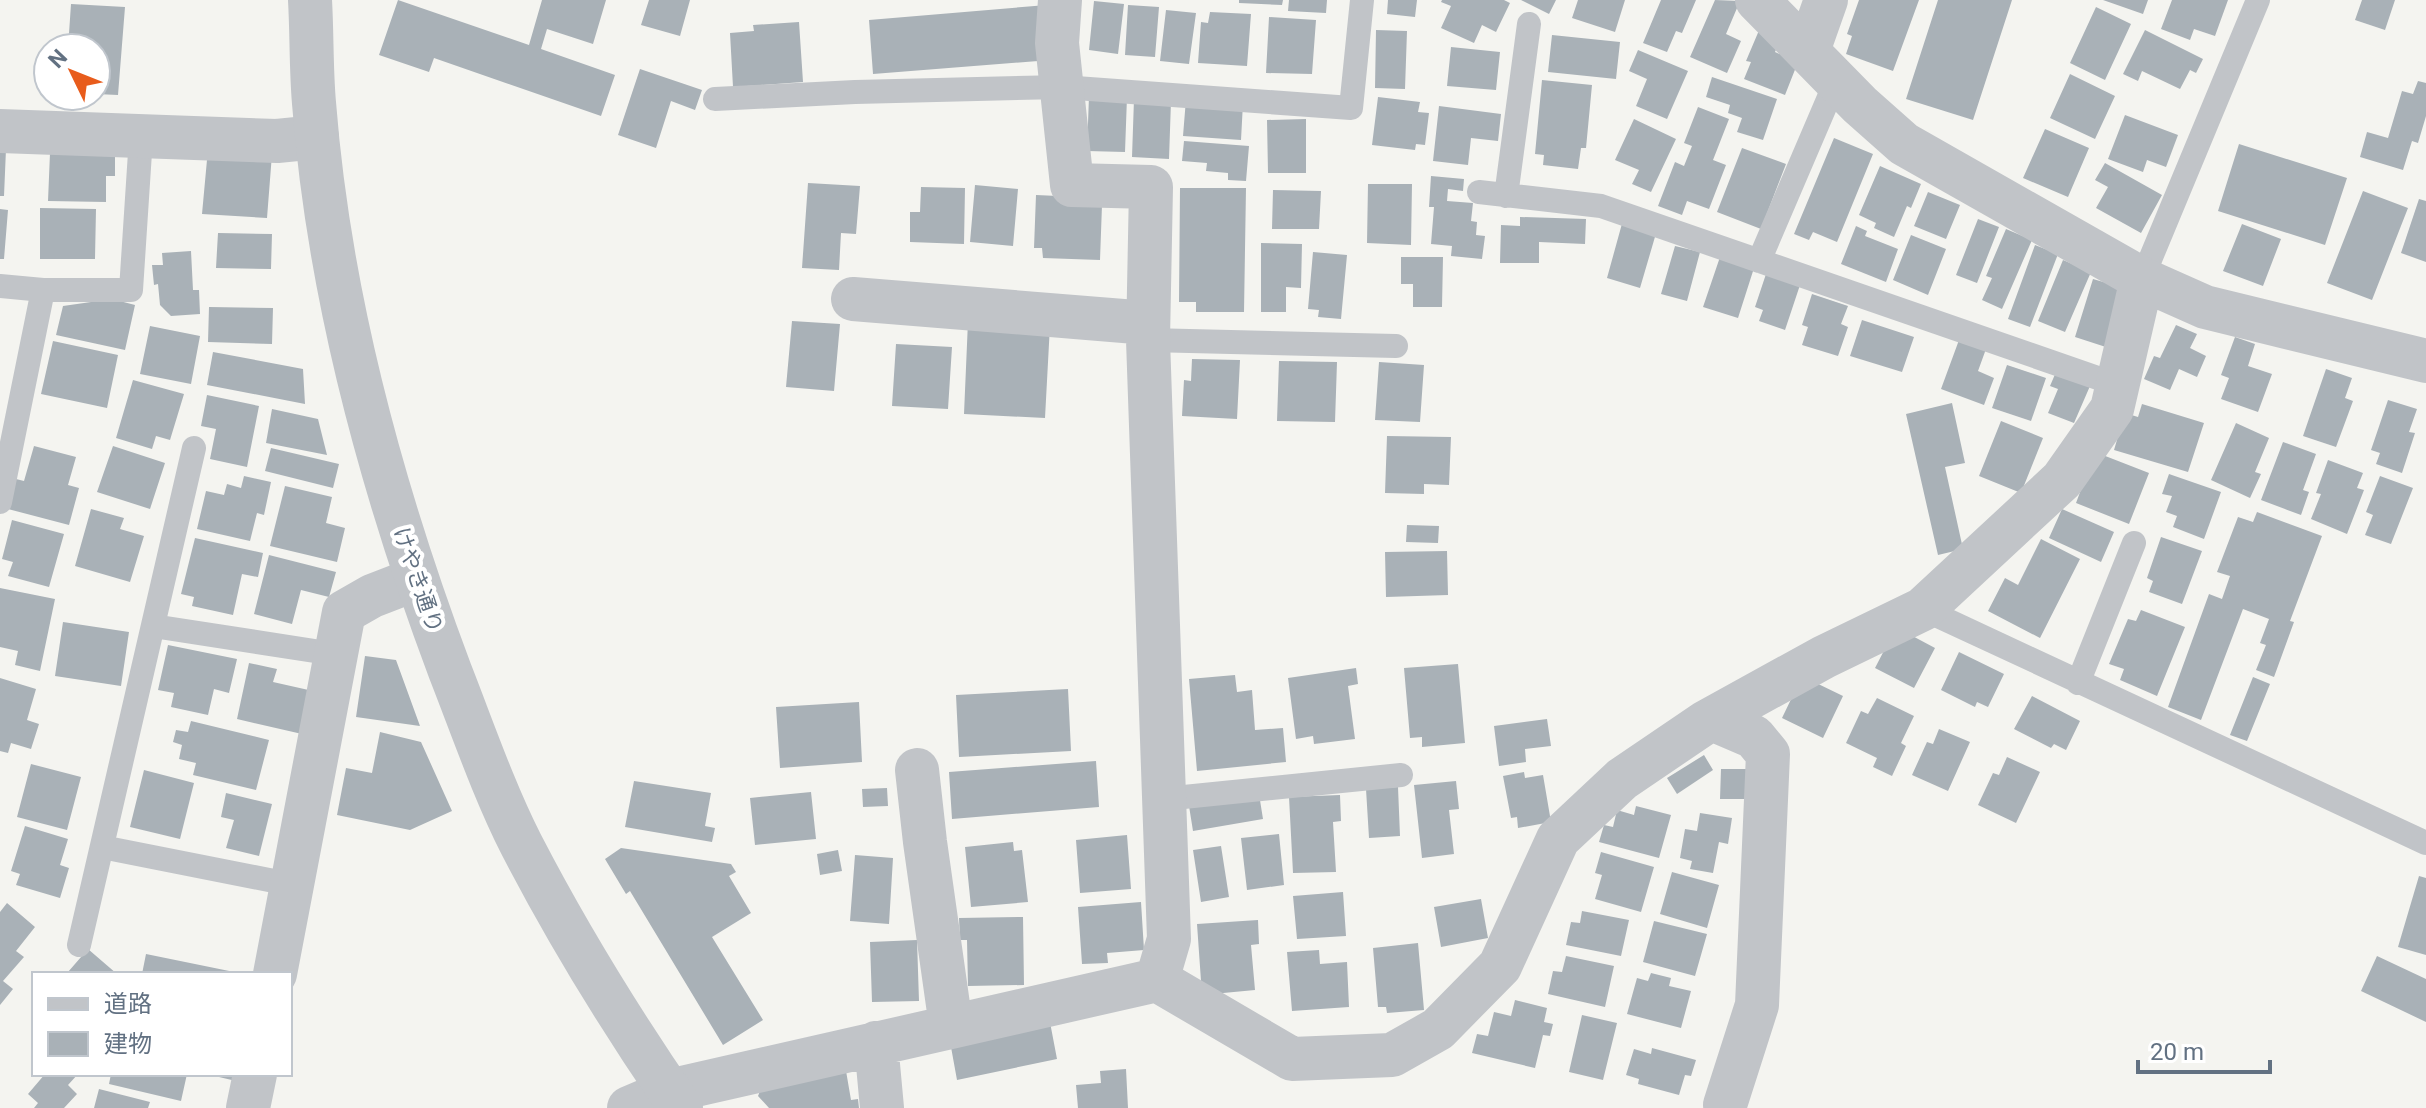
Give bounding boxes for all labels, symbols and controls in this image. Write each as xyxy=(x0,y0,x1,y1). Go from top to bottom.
north arrow xyxy=(32,32,112,112)
text: N xyxy=(43,44,72,73)
street label: けやき通り xyxy=(388,524,448,636)
legend xyxy=(32,972,292,1076)
text: 道路 xyxy=(104,990,152,1018)
scale bar xyxy=(2138,1024,2270,1074)
text: 建物 xyxy=(104,1030,152,1058)
text: 20 m xyxy=(2150,1038,2204,1066)

